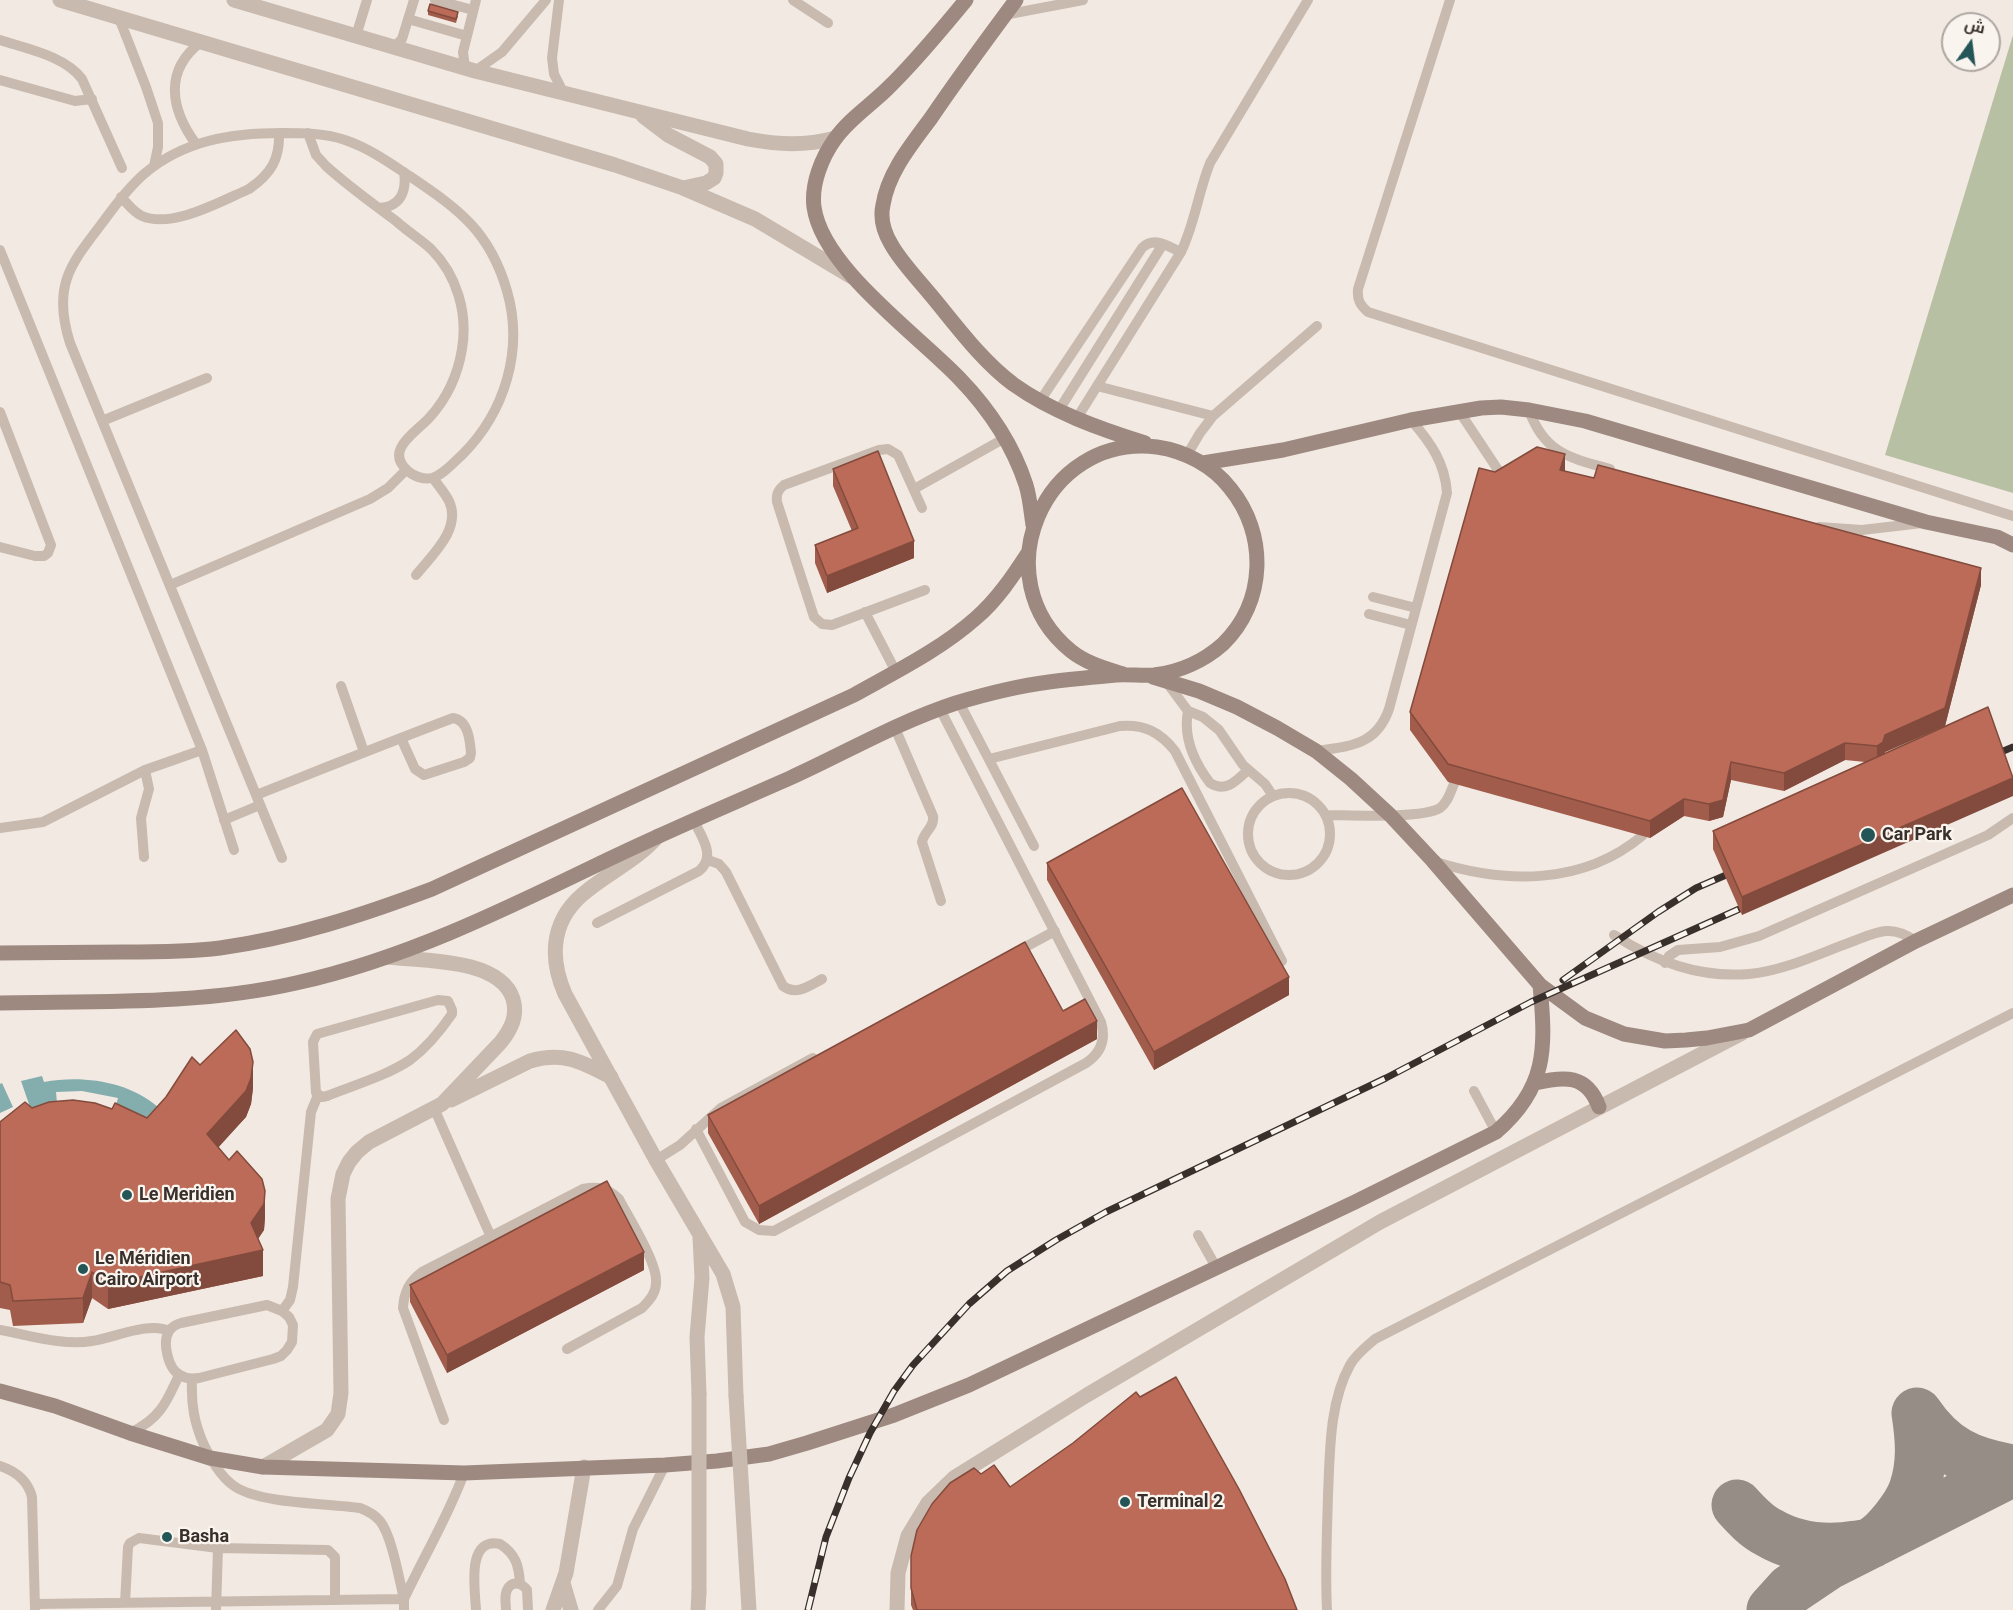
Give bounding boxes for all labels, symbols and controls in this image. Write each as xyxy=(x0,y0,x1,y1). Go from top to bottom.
north arrow xyxy=(1941,12,2001,72)
text: ش xyxy=(1963,14,1987,38)
place label: Car Park xyxy=(1882,824,1952,846)
marker: Car Park xyxy=(1859,826,1877,844)
place label: Le Meridien xyxy=(139,1184,234,1206)
marker: Le Meridien xyxy=(120,1188,134,1202)
place label: Le Méridien Cairo Airport xyxy=(95,1248,199,1290)
marker: Le Méridien Cairo Airport xyxy=(76,1262,90,1276)
place label: Terminal 2 xyxy=(1137,1491,1223,1513)
marker: Terminal 2 xyxy=(1118,1495,1132,1509)
place label: Basha xyxy=(179,1526,229,1548)
marker: Basha xyxy=(160,1530,174,1544)

